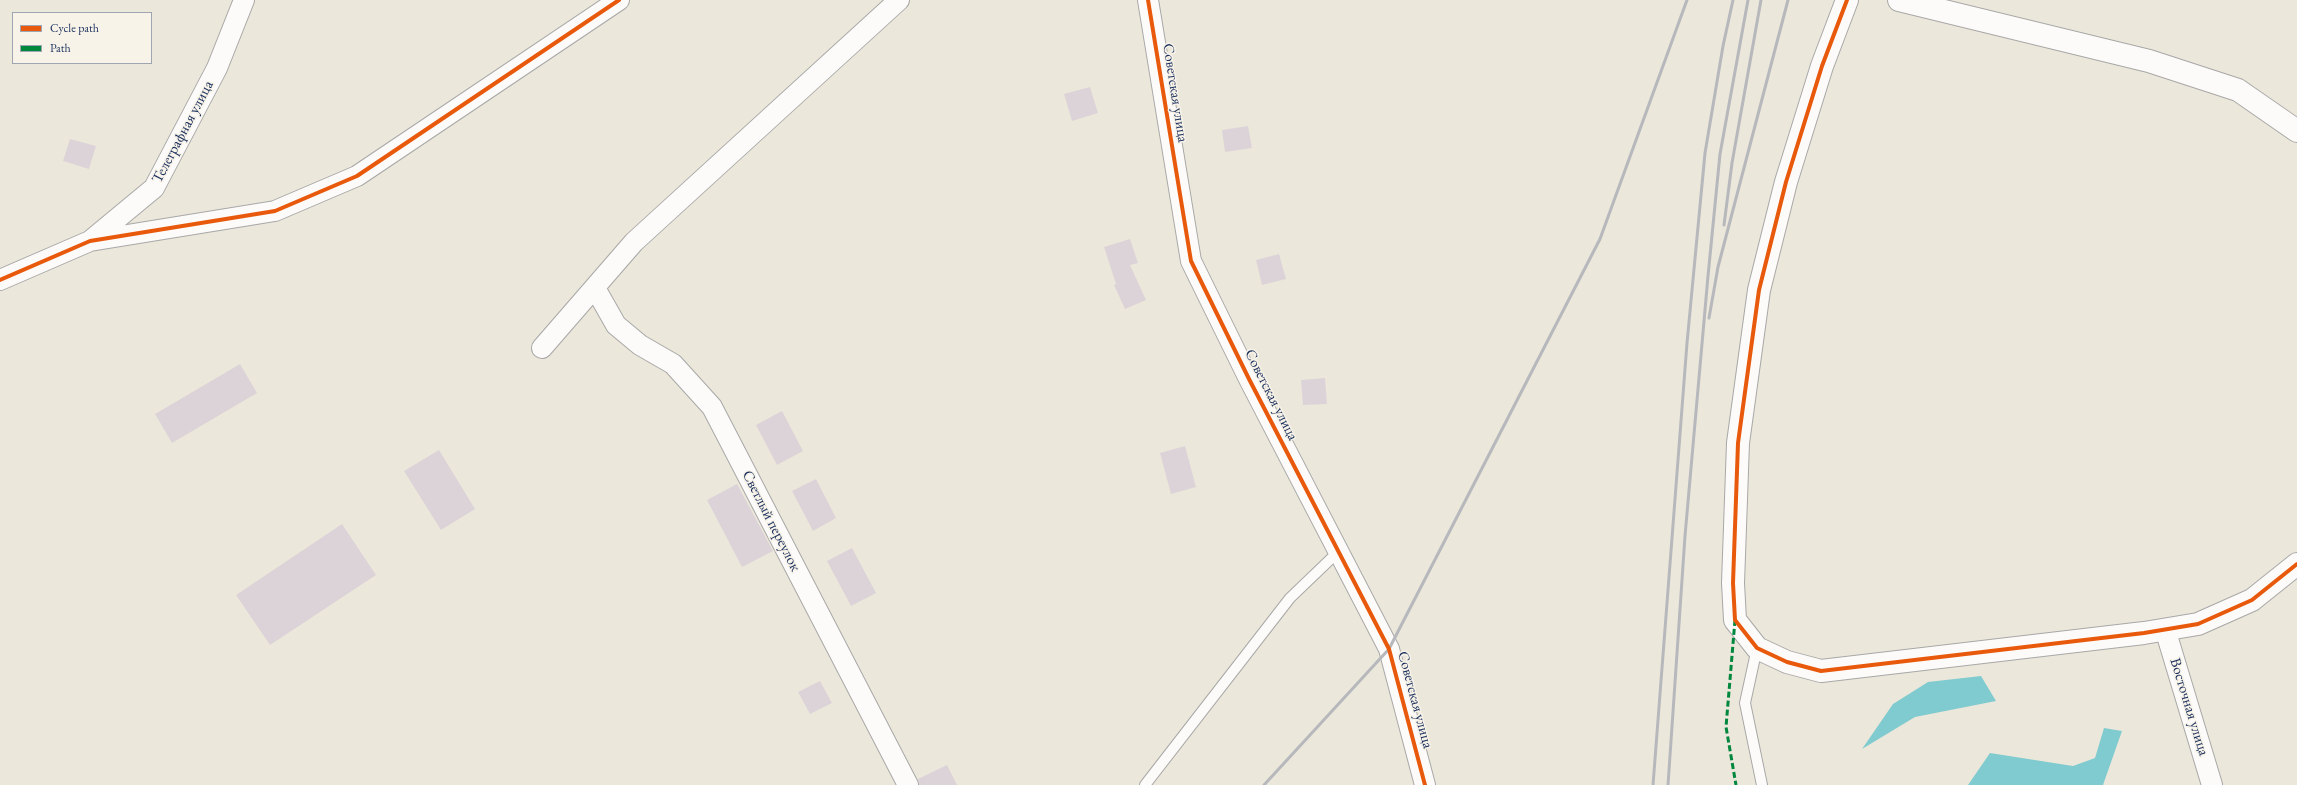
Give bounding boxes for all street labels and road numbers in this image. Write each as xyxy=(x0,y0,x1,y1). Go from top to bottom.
street label: Советская улица xyxy=(1158,42,1192,144)
street label: Телеграфная улица xyxy=(148,78,218,186)
street label: Советская улица xyxy=(1240,346,1302,444)
street label: Светлый переулок xyxy=(738,467,804,575)
street label: Советская улица xyxy=(1393,649,1437,751)
street label: Восточная улица xyxy=(2166,656,2212,758)

